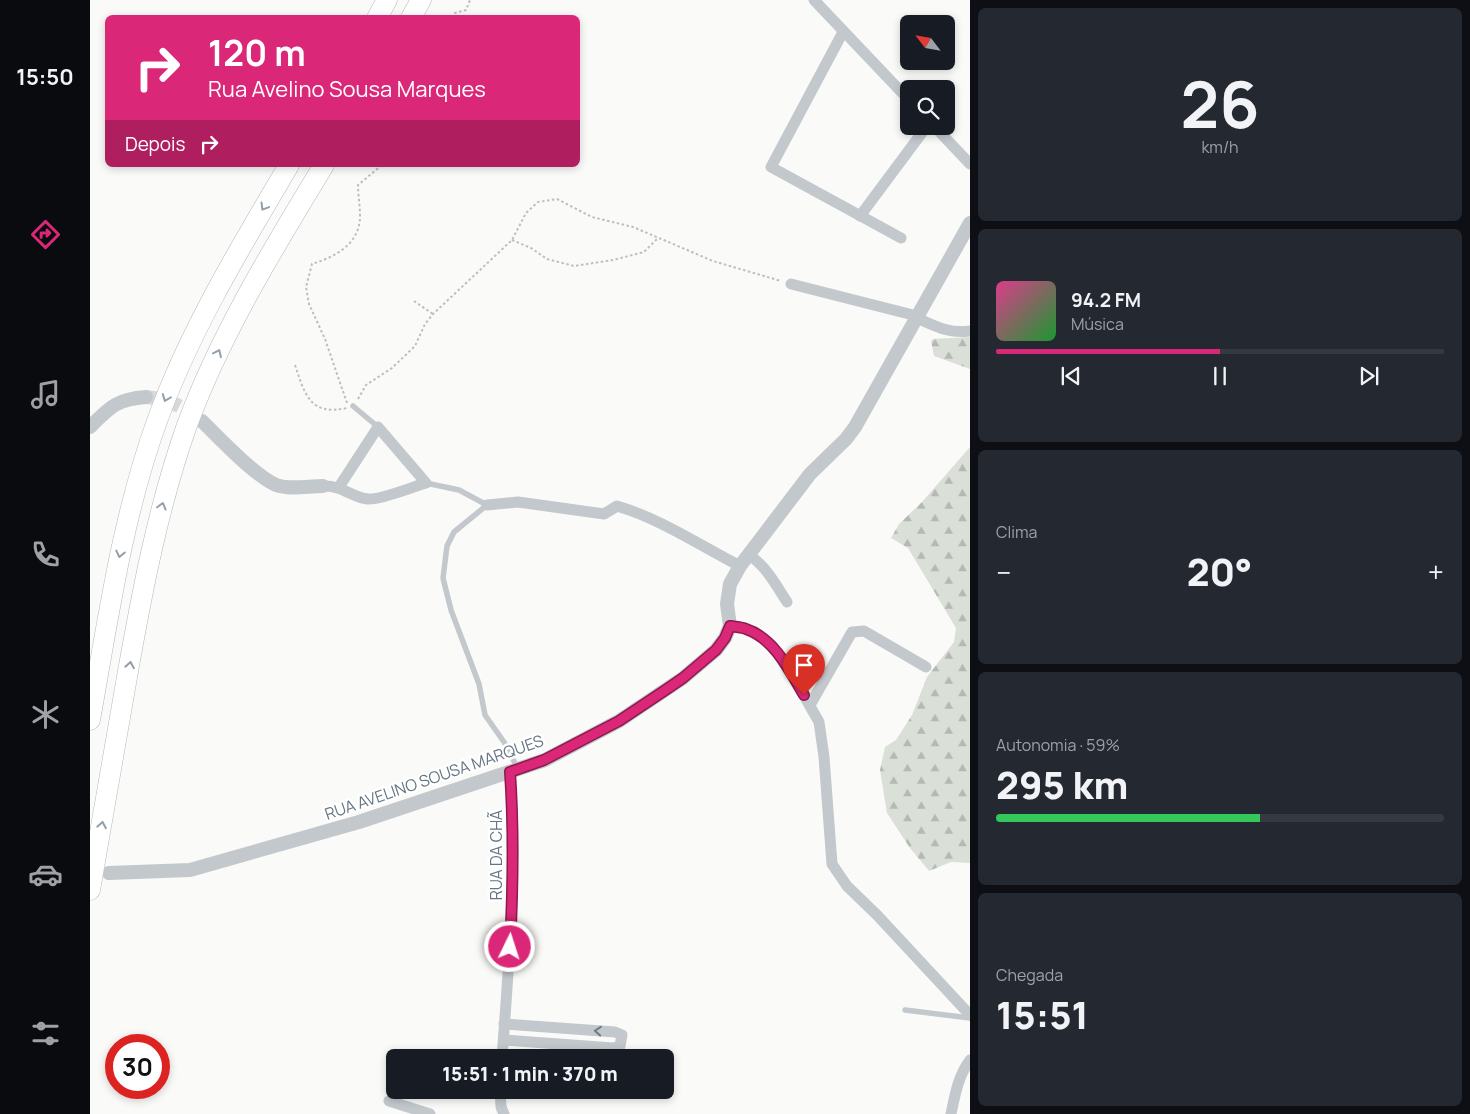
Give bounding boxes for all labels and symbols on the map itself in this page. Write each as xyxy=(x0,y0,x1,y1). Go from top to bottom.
north arrow xyxy=(900,15,955,70)
one-way arrow xyxy=(261,201,271,210)
one-way arrow xyxy=(211,350,221,359)
one-way arrow xyxy=(162,393,172,402)
one-way arrow xyxy=(156,501,167,510)
one-way arrow xyxy=(116,549,126,558)
pin xyxy=(783,644,825,695)
one-way arrow xyxy=(124,661,134,669)
street label: RUA AVELINO SOUSA MARQUES xyxy=(322,729,546,825)
street label: RUA DA CHÃ xyxy=(485,810,507,900)
one-way arrow xyxy=(96,821,106,830)
position arrow xyxy=(483,920,535,972)
one-way arrow xyxy=(593,1025,601,1036)
speed limit sign: 30 xyxy=(105,1034,170,1099)

